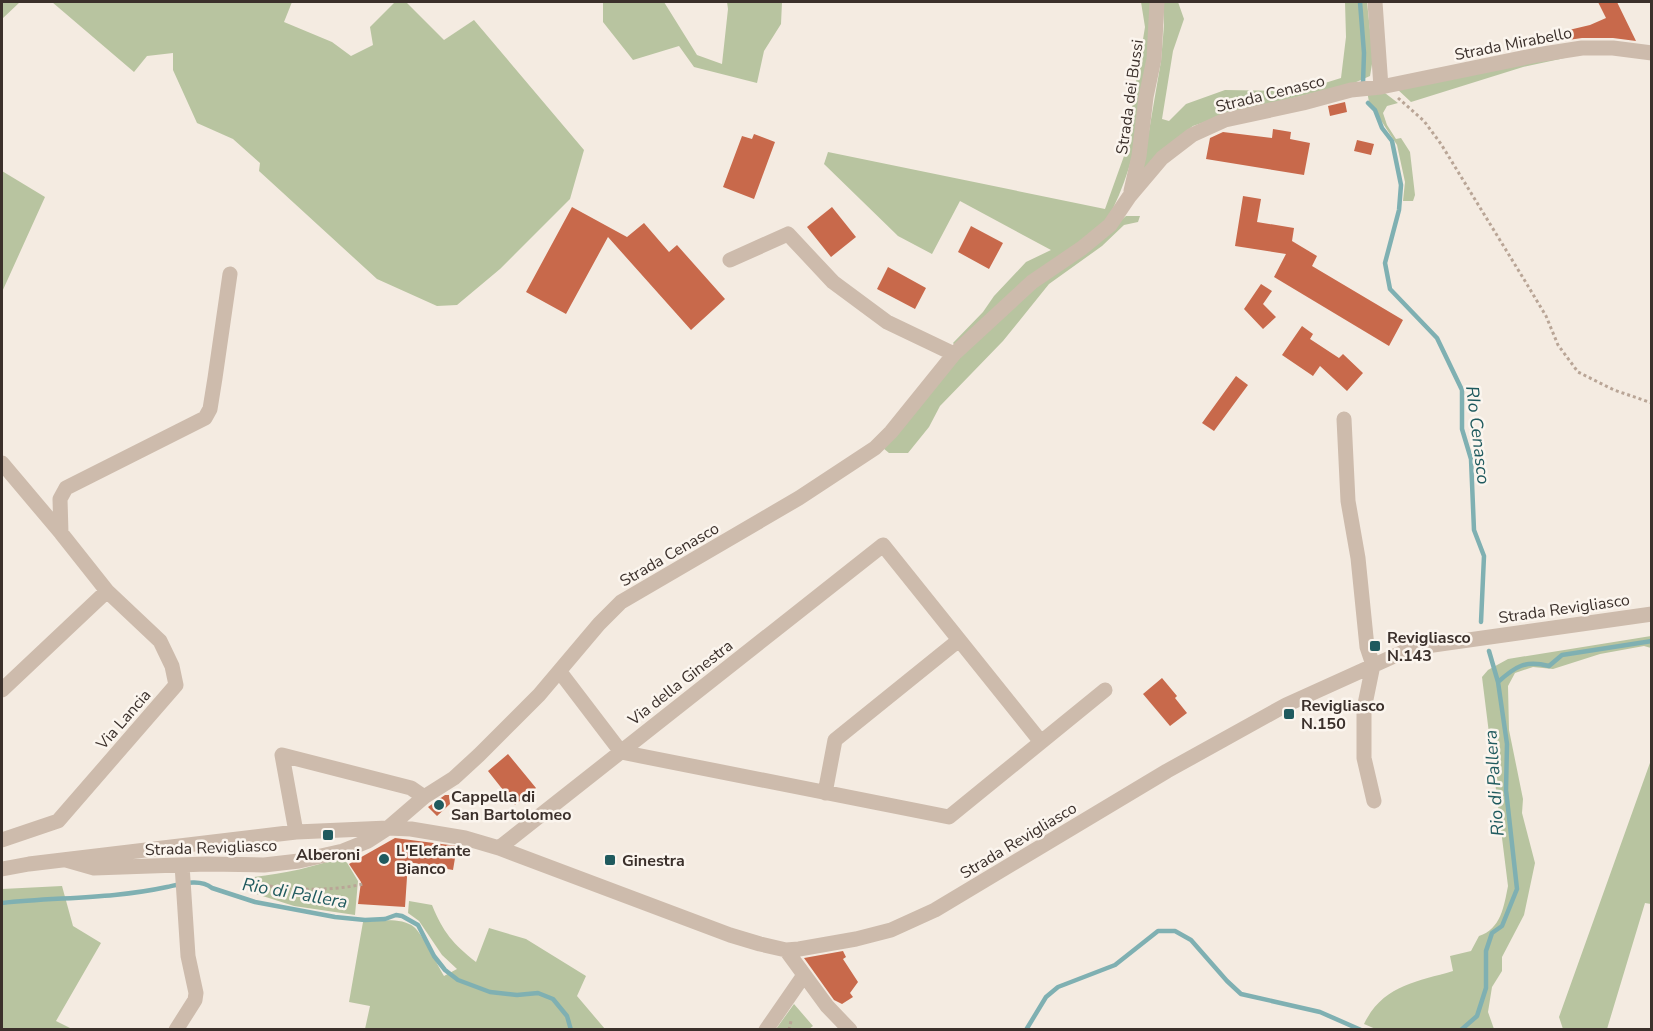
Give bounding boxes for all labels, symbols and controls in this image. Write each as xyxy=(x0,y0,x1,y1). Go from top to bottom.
street label: Strada Mirabello xyxy=(1453,22,1574,66)
street label: Strada dei Bussi xyxy=(1111,38,1149,156)
street label: Strada Cenasco xyxy=(1213,70,1327,118)
water label: RIo Cenasco xyxy=(1460,384,1496,486)
street label: Strada Cenasco xyxy=(616,517,723,592)
street label: Strada Revigliasco xyxy=(1497,589,1631,629)
place label: Revigliasco N.143 xyxy=(1387,627,1471,667)
street label: Via della Ginestra xyxy=(623,635,738,731)
marker: Revigliasco N.143 xyxy=(1368,639,1382,653)
street label: Via Lancia xyxy=(91,685,156,755)
place label: Revigliasco N.150 xyxy=(1301,695,1385,735)
marker: Revigliasco N.150 xyxy=(1282,707,1296,721)
water label: Rio di Pallera xyxy=(1478,729,1510,837)
place label: Cappella di San Bartolomeo xyxy=(451,786,571,826)
street label: Strada Revigliasco xyxy=(956,797,1081,884)
marker: Cappella di San Bartolomeo xyxy=(432,798,446,812)
marker: Alberoni xyxy=(321,828,335,842)
street label: Strada Revigliasco xyxy=(144,835,278,861)
place label: L'Elefante Bianco xyxy=(396,840,471,880)
place label: Alberoni xyxy=(296,844,360,866)
place label: Ginestra xyxy=(622,850,685,872)
marker: L'Elefante Bianco xyxy=(377,852,391,866)
marker: Ginestra xyxy=(603,853,617,867)
water label: Rio di Pallera xyxy=(240,872,350,914)

